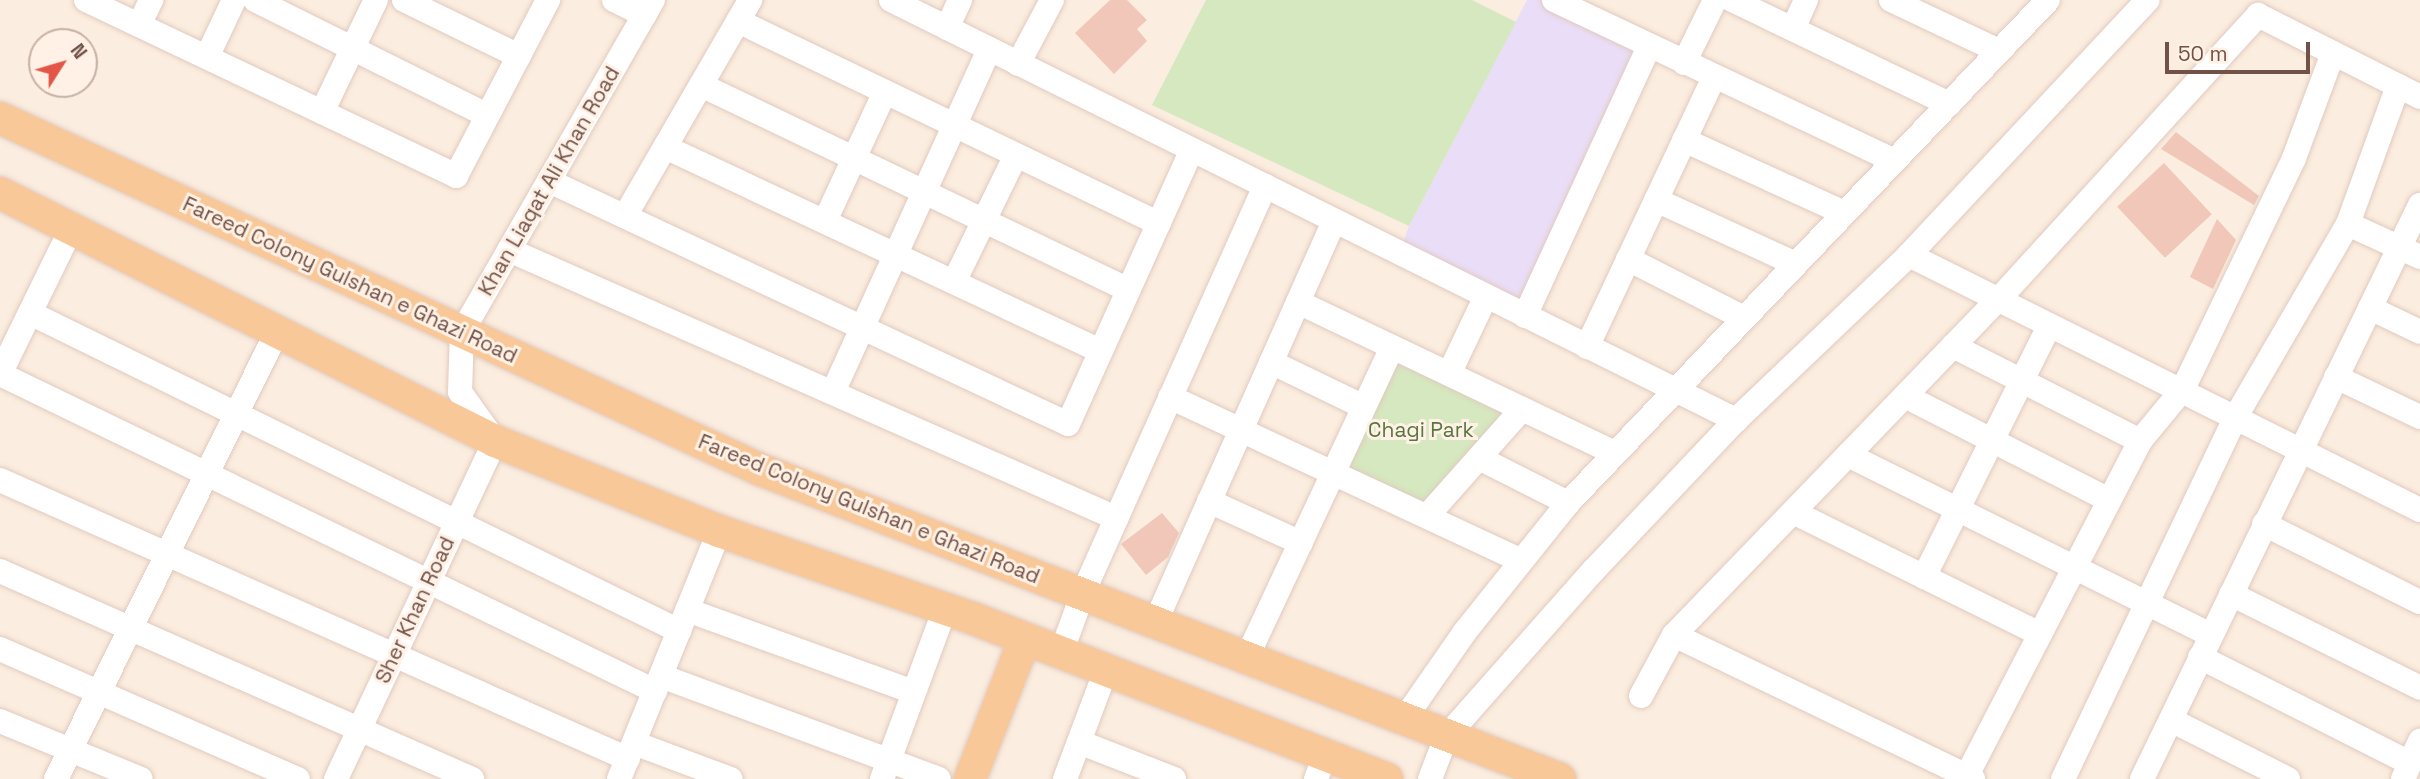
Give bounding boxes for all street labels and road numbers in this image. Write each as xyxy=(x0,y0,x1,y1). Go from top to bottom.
street label: Khan Liaqat Ali Khan Road xyxy=(473,62,625,300)
street label: Fareed Colony Gulshan e Ghazi Road xyxy=(179,191,521,369)
street label: Fareed Colony Gulshan e Ghazi Road xyxy=(695,429,1043,589)
street label: Sher Khan Road xyxy=(370,533,460,687)

